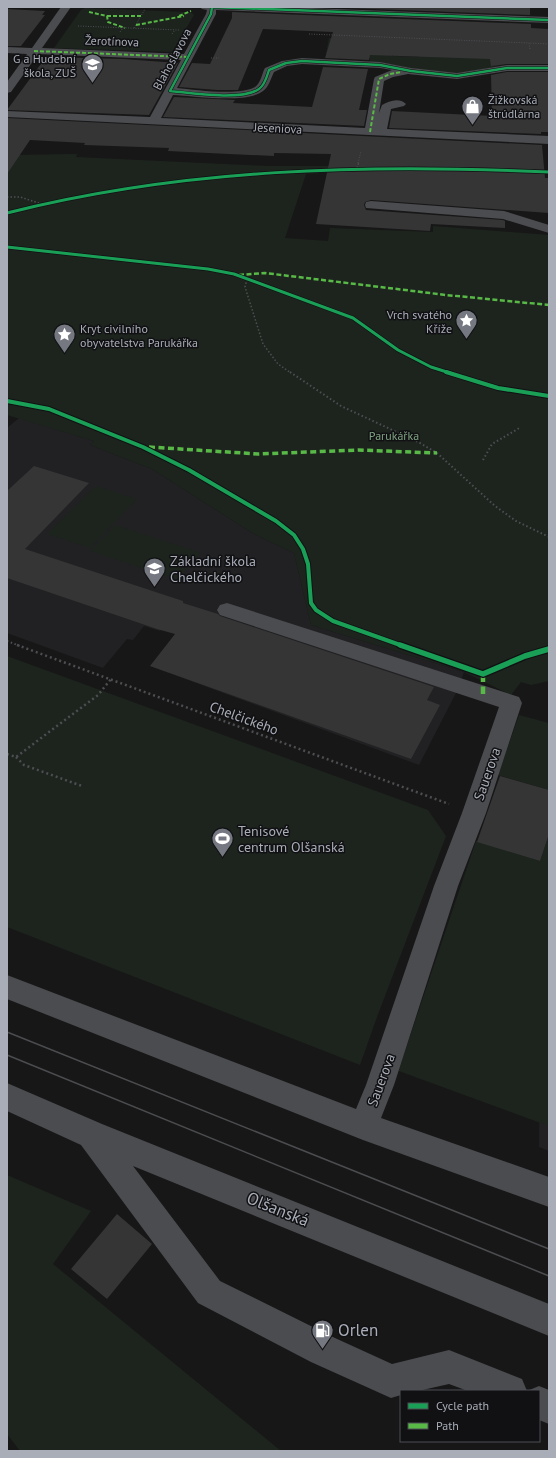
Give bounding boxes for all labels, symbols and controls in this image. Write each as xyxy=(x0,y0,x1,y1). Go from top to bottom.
street label: Blahoslavova xyxy=(149,26,195,92)
street label: Žerotínova xyxy=(85,33,139,49)
place label: G a Hudební škola, ZUŠ xyxy=(13,51,76,80)
school or university icon: G a Hudební škola, ZUŠ xyxy=(79,52,105,85)
place label: Žižkovská štrúdlárna xyxy=(488,92,540,121)
shop icon: Žižkovská štrúdlárna xyxy=(459,93,485,126)
street label: Jeseniova xyxy=(252,119,303,137)
place label: Vrch svatého Kříže xyxy=(386,307,452,336)
place icon: Vrch svatého Kříže xyxy=(454,308,480,341)
place label: Kryt civilního obyvatelstva Parukářka xyxy=(80,321,198,350)
place icon: Kryt civilního obyvatelstva Parukářka xyxy=(52,322,78,355)
park label: Parukářka xyxy=(369,428,419,443)
place label: Základní škola Chelčického xyxy=(170,552,256,586)
school or university icon: Základní škola Chelčického xyxy=(142,556,168,589)
street label: Chelčického xyxy=(207,697,281,739)
street label: Sauerova xyxy=(470,745,504,803)
place label: Tenisové centrum Olšanská xyxy=(238,822,345,856)
sports icon: Tenisové centrum Olšanská xyxy=(209,826,235,859)
street label: Sauerova xyxy=(363,1051,399,1109)
street label: Olšanská xyxy=(244,1187,312,1231)
fuel station icon: Orlen xyxy=(310,1317,336,1350)
place label: Orlen xyxy=(338,1319,378,1341)
legend xyxy=(400,1390,540,1442)
text: Cycle path xyxy=(436,1398,489,1413)
text: Path xyxy=(436,1418,459,1433)

